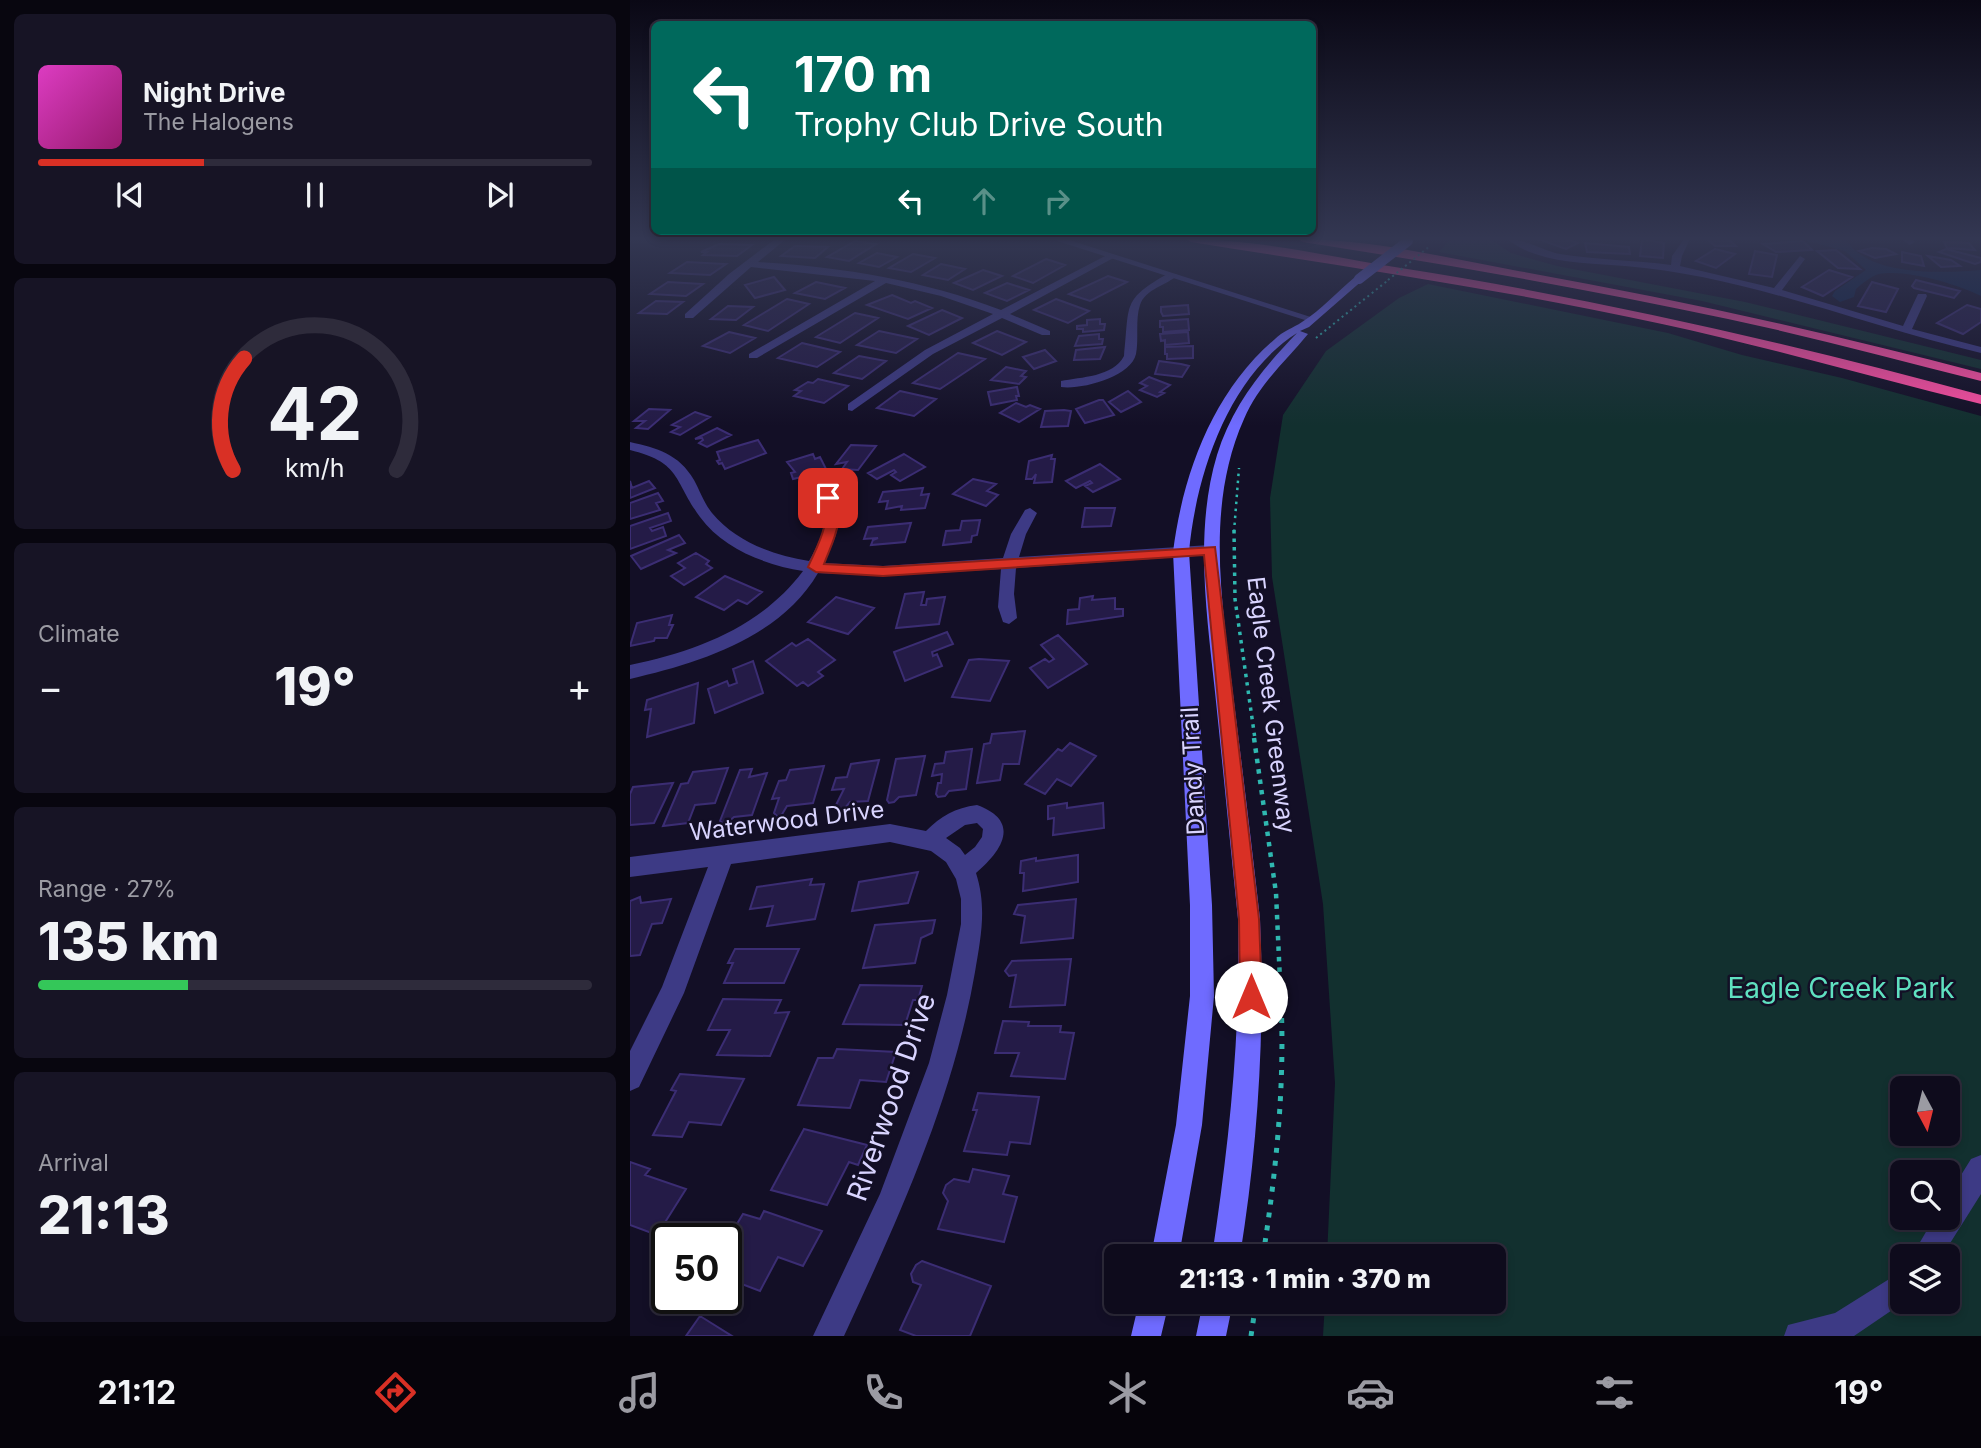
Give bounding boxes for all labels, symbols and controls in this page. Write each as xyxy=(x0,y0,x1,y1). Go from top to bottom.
text: 170 m xyxy=(794,45,932,104)
icon: left xyxy=(679,49,770,140)
text: Night Drive xyxy=(143,77,285,108)
text: Trophy Club Drive South xyxy=(794,105,1164,144)
text: The Halogens xyxy=(143,108,294,136)
icon: previous xyxy=(111,176,149,214)
icon: pause xyxy=(296,176,334,214)
icon: next xyxy=(481,176,519,214)
icon: left xyxy=(892,182,930,220)
icon: ahead xyxy=(965,182,1003,220)
icon: right xyxy=(1038,182,1076,220)
text: 42 xyxy=(267,369,363,458)
text: km/h xyxy=(285,452,345,482)
pin xyxy=(798,468,858,528)
icon: arrive xyxy=(809,479,847,517)
street label: Eagle Creek Greenway xyxy=(1241,575,1302,835)
text: Climate xyxy=(38,620,120,648)
text: 19° xyxy=(274,655,356,718)
text: − xyxy=(38,664,63,710)
text: + xyxy=(567,664,592,710)
street label: Dandy Trail xyxy=(1175,706,1210,836)
street label: Waterwood Drive xyxy=(688,794,886,847)
text: Range · 27% xyxy=(38,875,176,903)
text: 135 km xyxy=(38,910,219,973)
position arrow xyxy=(1214,960,1288,1034)
park label: Eagle Creek Park xyxy=(1727,971,1955,1005)
street label: Riverwood Drive xyxy=(840,989,942,1205)
north arrow xyxy=(1890,1076,1960,1146)
map controls xyxy=(1890,1076,1960,1314)
text: Arrival xyxy=(38,1149,109,1177)
button: search xyxy=(1890,1160,1960,1230)
text: 21:13 xyxy=(38,1184,170,1247)
speed limit sign: 50 xyxy=(651,1223,742,1314)
button: layers xyxy=(1890,1244,1960,1314)
text: 21:13 · 1 min · 370 m xyxy=(1179,1263,1431,1294)
icon: directions xyxy=(371,1368,420,1417)
icon: music xyxy=(615,1368,664,1417)
icon: phone xyxy=(859,1368,908,1417)
icon: climate xyxy=(1103,1368,1152,1417)
icon: car xyxy=(1346,1368,1395,1417)
icon: filters xyxy=(1590,1368,1639,1417)
text: 21:12 xyxy=(97,1373,176,1412)
text: 19° xyxy=(1834,1373,1884,1412)

